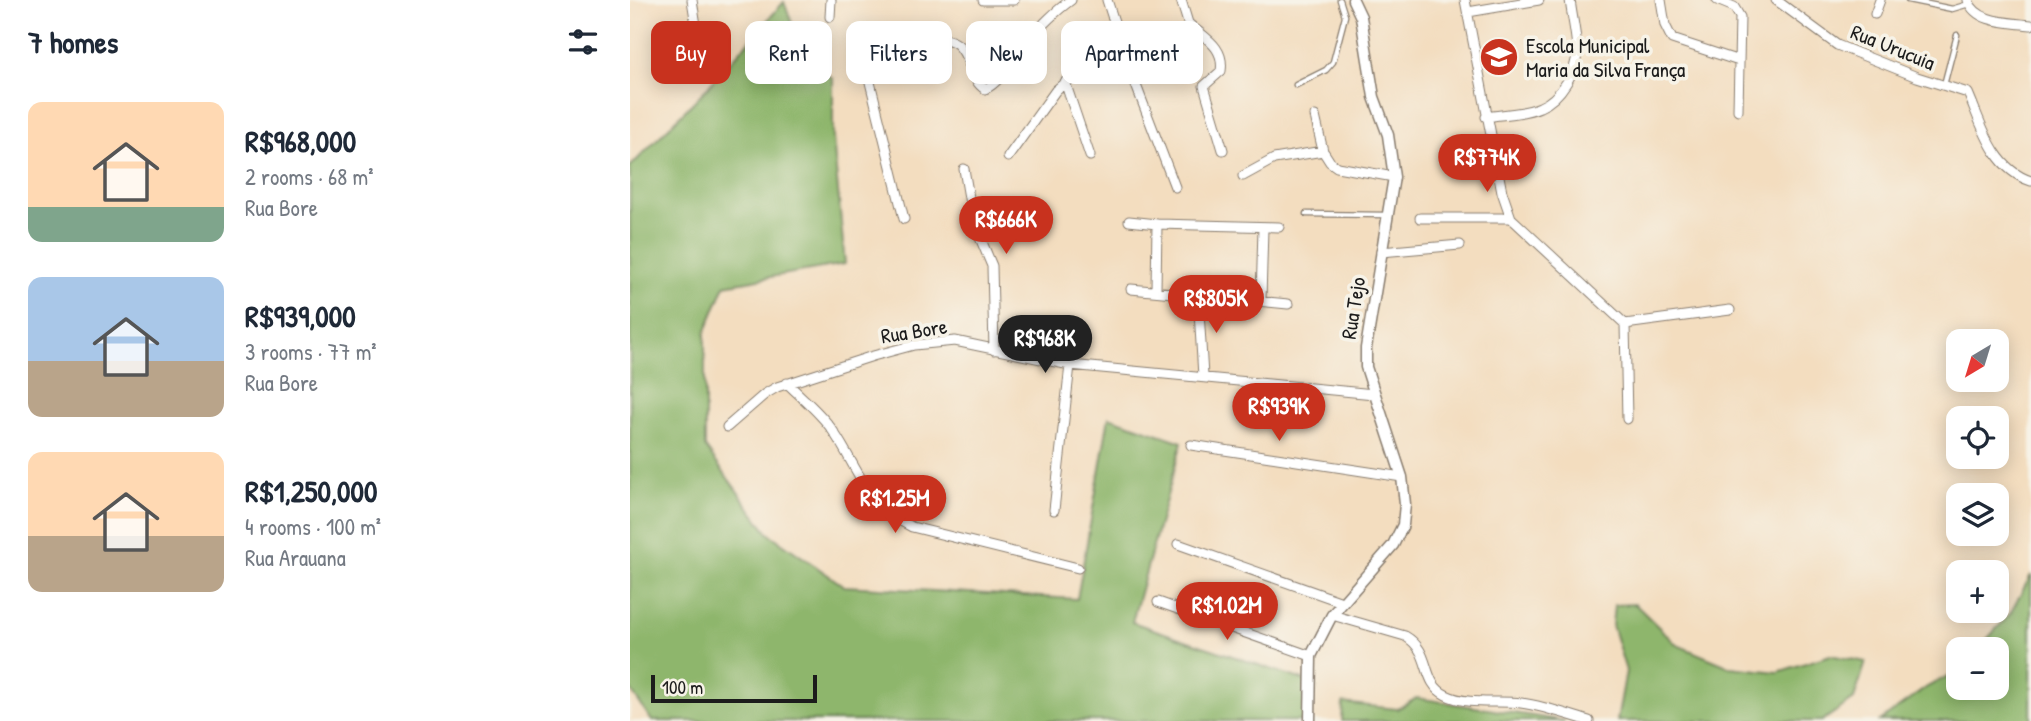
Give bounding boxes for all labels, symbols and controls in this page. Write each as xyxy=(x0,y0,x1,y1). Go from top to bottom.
street label: Rua Urucuia xyxy=(1847,17,1939,77)
chip: Buy xyxy=(651,21,731,84)
chip: Rent xyxy=(745,21,832,84)
chip: Filters xyxy=(846,21,952,84)
chip: New xyxy=(966,21,1047,84)
chip: Apartment xyxy=(1061,21,1203,84)
text: 7 homes xyxy=(28,22,118,62)
icon: filters xyxy=(564,23,602,61)
place label: Escola Municipal Maria da Silva França xyxy=(1526,31,1685,84)
school or university icon: Escola Municipal Maria da Silva França xyxy=(1478,36,1520,78)
text: R$968,000 xyxy=(245,121,356,161)
icon: home xyxy=(84,130,168,214)
pin: R$774K xyxy=(1430,134,1544,194)
text: R$774K xyxy=(1454,141,1520,172)
text: 2 rooms · 68 m² xyxy=(245,161,373,192)
text: Rua Bore xyxy=(245,192,318,223)
pin: R$666K xyxy=(949,196,1063,256)
text: R$666K xyxy=(975,203,1037,234)
street label: Rua Tejo xyxy=(1334,275,1372,341)
pin: R$805K xyxy=(1159,276,1273,335)
text: R$805K xyxy=(1184,282,1248,313)
text: R$939,000 xyxy=(245,296,356,336)
icon: home xyxy=(84,305,168,389)
street label: Rua Bore xyxy=(879,311,949,351)
pin: R$968K xyxy=(988,316,1102,375)
text: R$968K xyxy=(1014,322,1076,353)
north arrow xyxy=(1946,329,2009,392)
map controls xyxy=(1946,329,2009,700)
text: 3 rooms · 77 m² xyxy=(245,336,377,367)
text: Rua Bore xyxy=(245,367,318,398)
pin: R$939K xyxy=(1222,384,1336,443)
text: R$939K xyxy=(1248,390,1310,421)
button: locate xyxy=(1946,406,2009,469)
text: R$1,250,000 xyxy=(245,471,377,511)
pin: R$1.25M xyxy=(830,476,960,535)
icon: home xyxy=(84,480,168,564)
text: R$1.25M xyxy=(860,482,930,513)
button: layers xyxy=(1946,483,2009,546)
text: 4 rooms · 100 m² xyxy=(245,511,381,542)
text: Rua Arauana xyxy=(245,542,346,573)
button: + xyxy=(1946,560,2009,623)
pin: R$1.02M xyxy=(1162,582,1292,642)
text: R$1.02M xyxy=(1192,589,1262,620)
button: − xyxy=(1946,637,2009,700)
scale bar xyxy=(651,672,817,704)
text: 100 m xyxy=(662,674,703,700)

